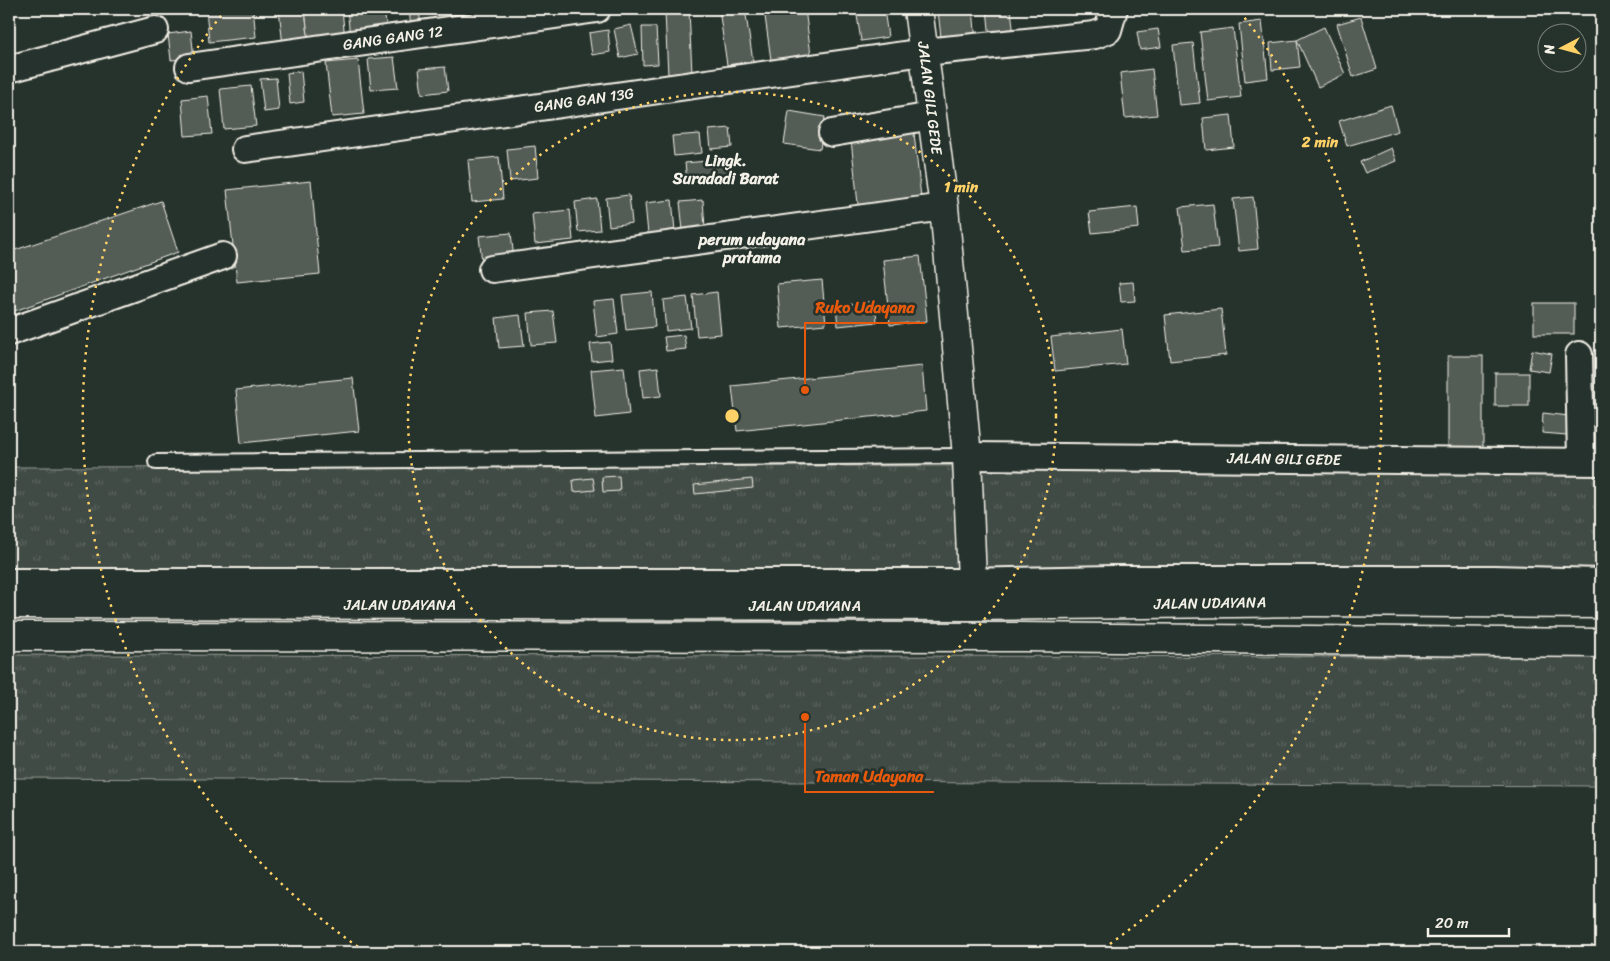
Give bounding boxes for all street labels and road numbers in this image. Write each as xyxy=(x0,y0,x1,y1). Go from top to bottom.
street label: GANG GANG 12 xyxy=(341,18,445,58)
street label: JALAN GILI GEDE xyxy=(910,39,950,158)
street label: GANG GAN 13G xyxy=(532,80,636,120)
street label: JALAN GILI GEDE xyxy=(1226,445,1343,473)
street label: JALAN UDAYANA xyxy=(1153,589,1266,617)
street label: JALAN UDAYANA xyxy=(343,592,456,618)
street label: JALAN UDAYANA xyxy=(748,593,861,619)

